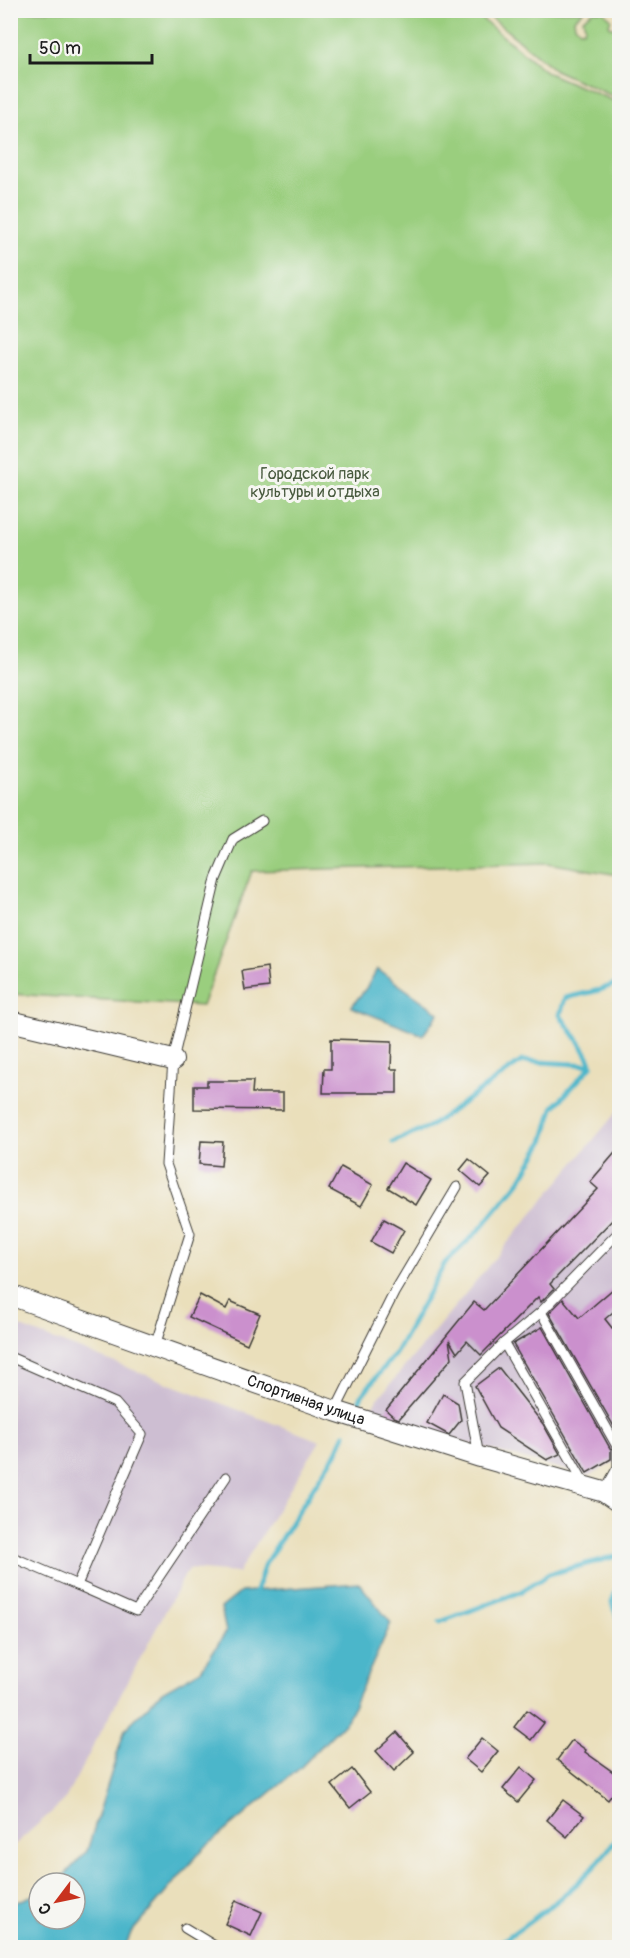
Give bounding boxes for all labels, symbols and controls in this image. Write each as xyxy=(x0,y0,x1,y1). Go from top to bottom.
scale bar xyxy=(30,27,152,65)
text: 50 m xyxy=(39,37,81,60)
park label: Городской парк культуры и отдыха xyxy=(250,464,380,502)
street label: Спортивная улица xyxy=(244,1370,367,1430)
north arrow xyxy=(27,1871,87,1931)
text: С xyxy=(34,1899,56,1918)

